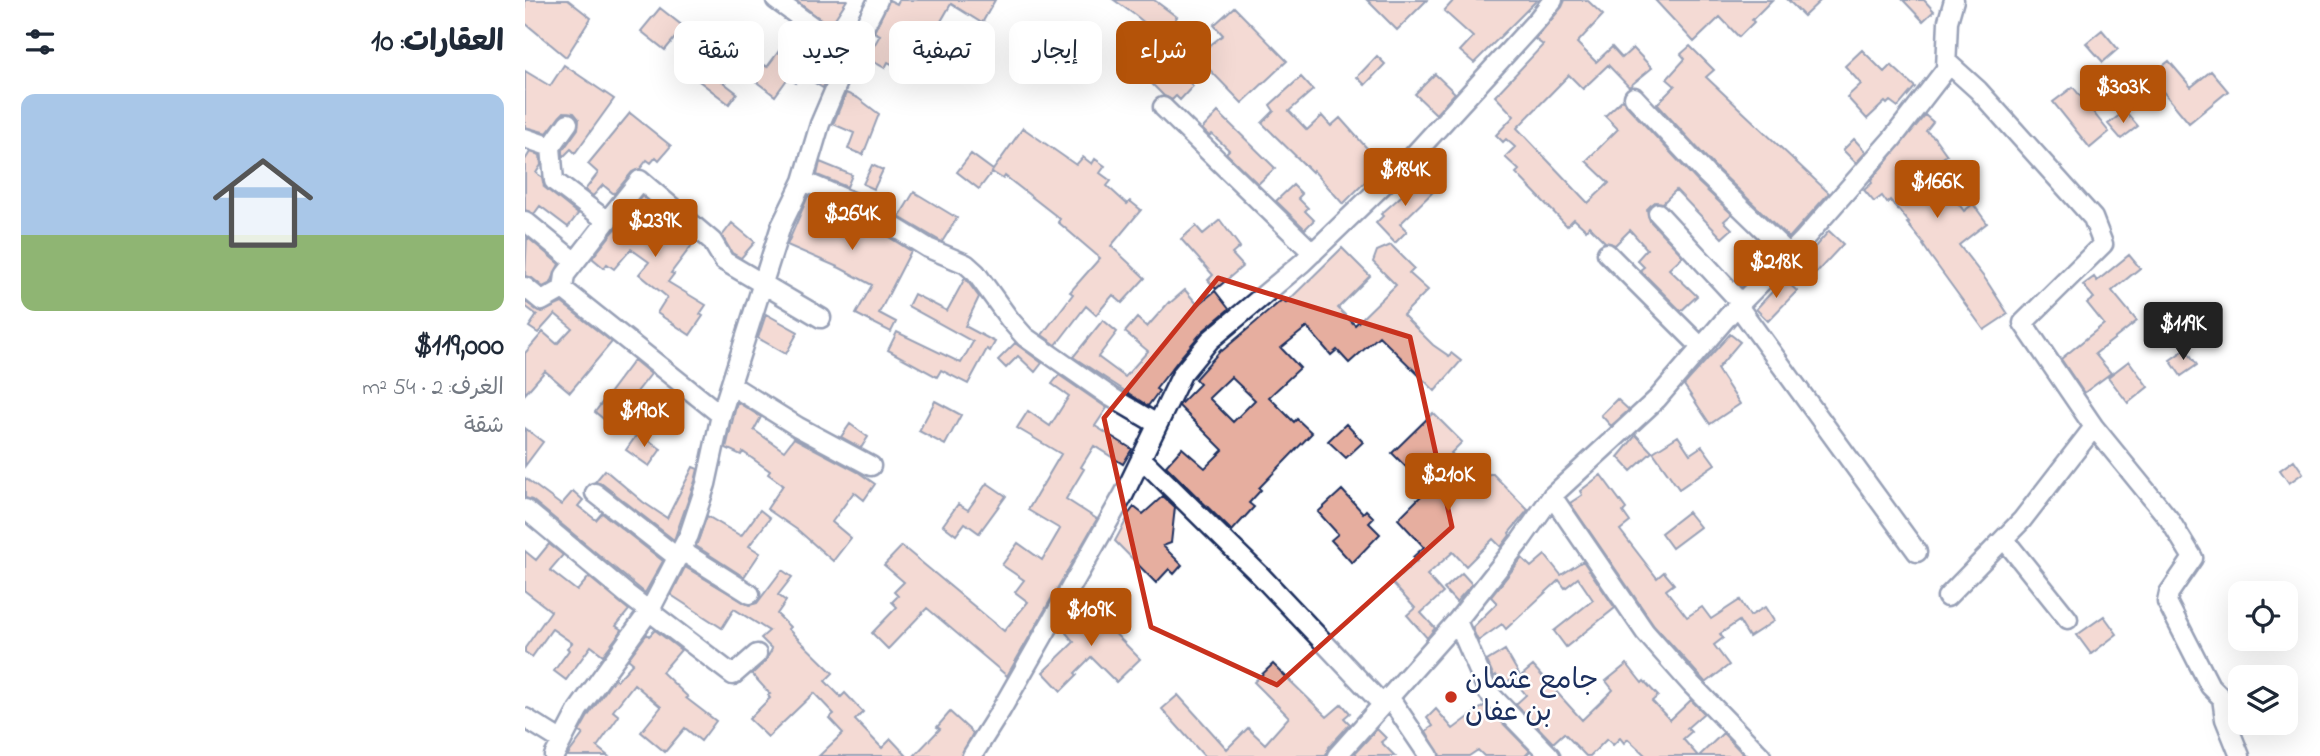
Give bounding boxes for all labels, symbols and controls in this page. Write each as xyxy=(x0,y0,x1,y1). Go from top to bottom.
text: العقارات: 10 xyxy=(371,21,504,65)
chip: شقة xyxy=(674,21,764,84)
chip: جديد xyxy=(778,21,875,84)
chip: تصفية xyxy=(889,21,995,84)
chip: إيجار xyxy=(1009,21,1102,84)
chip: شراء xyxy=(1116,21,1211,84)
icon: filters xyxy=(21,23,59,61)
pin: $303K xyxy=(2074,66,2172,125)
text: $303K xyxy=(2096,71,2150,104)
icon: home xyxy=(200,140,326,266)
pin: $184K xyxy=(1356,148,1454,208)
text: $184K xyxy=(1380,154,1430,187)
pin: $166K xyxy=(1888,160,1986,220)
text: $166K xyxy=(1911,166,1963,199)
pin: $264K xyxy=(803,192,901,252)
text: $264K xyxy=(824,198,880,231)
pin: $239K xyxy=(606,200,704,259)
text: $239K xyxy=(629,205,681,238)
pin: $218K xyxy=(1727,240,1825,300)
text: $218K xyxy=(1750,246,1802,279)
pin: $119K xyxy=(2134,302,2232,362)
text: $119K xyxy=(2160,308,2206,341)
text: $119,000 xyxy=(414,325,504,369)
text: الغرف: 2 · 54 m² xyxy=(362,372,504,405)
pin: $190K xyxy=(595,390,693,449)
text: $190K xyxy=(619,395,669,428)
text: شقة xyxy=(464,410,504,443)
pin: $210K xyxy=(1399,454,1497,513)
text: $210K xyxy=(1421,459,1475,492)
map controls xyxy=(2228,581,2298,735)
button: locate xyxy=(2228,581,2298,651)
pin: $109K xyxy=(1042,588,1140,648)
text: $109K xyxy=(1066,594,1116,627)
place label: جامع عثمان بن عفان xyxy=(1465,661,1598,734)
button: layers xyxy=(2228,665,2298,735)
marker: جامع عثمان بن عفان xyxy=(1443,689,1459,705)

